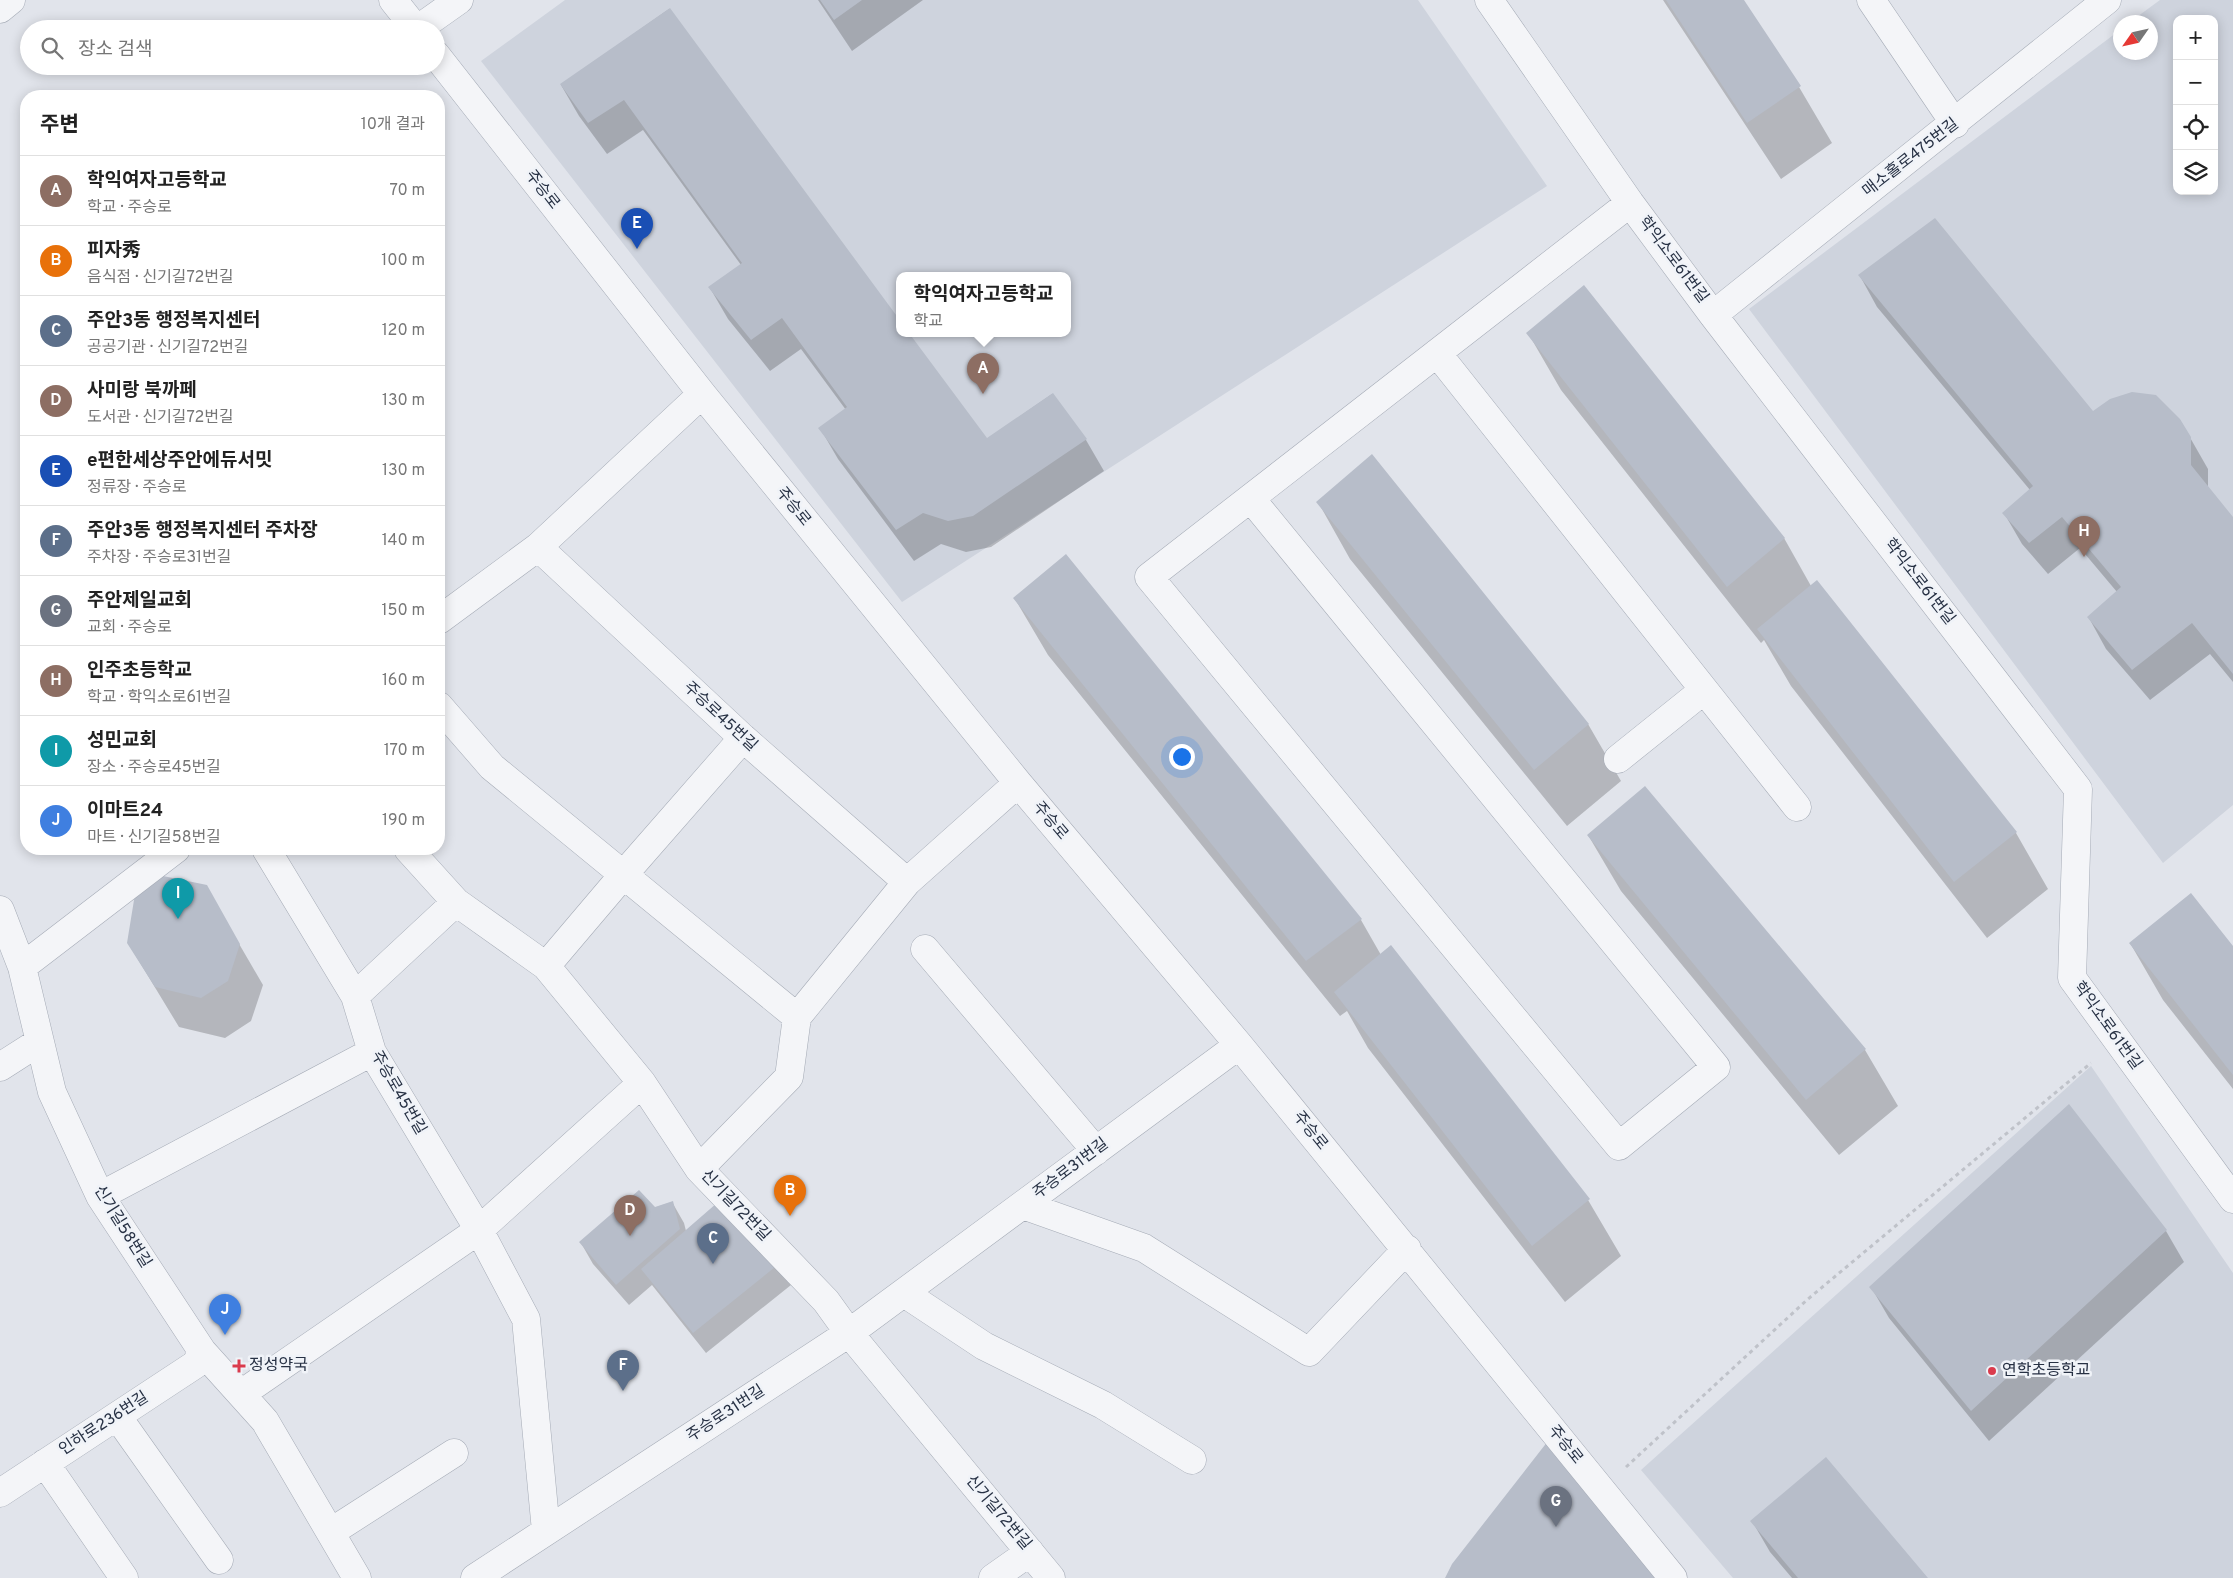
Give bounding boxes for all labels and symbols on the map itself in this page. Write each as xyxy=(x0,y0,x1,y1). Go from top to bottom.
north arrow xyxy=(2113,15,2158,60)
street label: 매소홀로475번길 xyxy=(1859,114,1963,202)
street label: 주승로 xyxy=(521,166,564,214)
pin: E xyxy=(621,208,653,249)
street label: 학익소로61번길 xyxy=(1634,213,1712,307)
pin: A xyxy=(967,353,999,394)
street label: 주승로 xyxy=(771,484,815,531)
pin: H xyxy=(2068,516,2100,557)
street label: 학익소로61번길 xyxy=(1879,535,1959,629)
street label: 주승로45번길 xyxy=(679,678,761,756)
your location xyxy=(1169,744,1195,770)
street label: 주승로 xyxy=(1028,798,1072,845)
pin: I xyxy=(162,878,194,919)
street label: 학익소로61번길 xyxy=(2068,978,2146,1074)
street label: 주승로45번길 xyxy=(366,1048,430,1138)
street label: 주승로 xyxy=(1288,1108,1332,1155)
street label: 주승로31번길 xyxy=(1029,1134,1113,1204)
street label: 신기길72번길 xyxy=(696,1166,774,1246)
pin: B xyxy=(774,1175,806,1216)
street label: 신기길58번길 xyxy=(89,1182,155,1272)
pin: D xyxy=(614,1195,646,1236)
pin: C xyxy=(697,1223,729,1264)
pin: J xyxy=(209,1294,241,1335)
pin: F xyxy=(607,1350,639,1391)
place label: 정성약국 xyxy=(249,1356,308,1376)
marker: 정성약국 xyxy=(233,1360,245,1372)
place label: 연학초등학교 xyxy=(2002,1361,2090,1381)
marker: 연학초등학교 xyxy=(1986,1365,1998,1377)
street label: 주승로31번길 xyxy=(683,1381,769,1447)
street label: 인하로236번길 xyxy=(56,1388,152,1460)
street label: 주승로 xyxy=(1543,1422,1587,1469)
street label: 신기길72번길 xyxy=(961,1472,1035,1554)
pin: G xyxy=(1540,1486,1572,1527)

